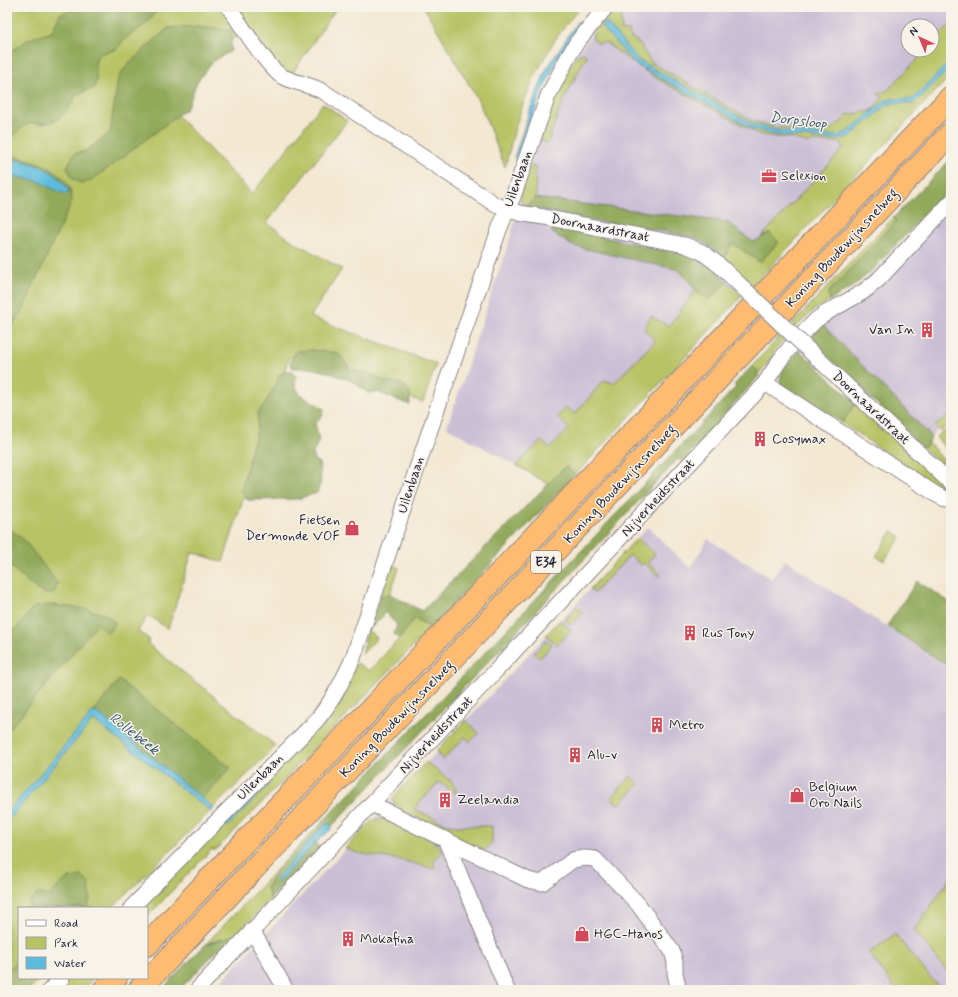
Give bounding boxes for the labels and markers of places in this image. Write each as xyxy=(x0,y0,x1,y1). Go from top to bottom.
office icon: Selexion xyxy=(760,167,778,185)
place label: Selexion xyxy=(781,167,826,185)
place label: Van In xyxy=(869,321,915,339)
building icon: Van In xyxy=(918,321,936,339)
building icon: Cosymax xyxy=(751,430,769,448)
place label: Cosymax xyxy=(772,430,826,448)
place label: Fietsen Dermonde VOF xyxy=(246,511,340,545)
shop icon: Fietsen Dermonde VOF xyxy=(343,519,361,537)
building icon: Rus Tony xyxy=(681,624,699,642)
place label: Rus Tony xyxy=(702,624,755,642)
building icon: Metro xyxy=(648,716,666,734)
place label: Metro xyxy=(669,716,704,734)
building icon: Alu-v xyxy=(566,746,584,764)
place label: Alu-v xyxy=(587,746,618,764)
place label: Belgium Oro Nails xyxy=(809,778,863,812)
shop icon: Belgium Oro Nails xyxy=(788,786,806,804)
building icon: Zeelandia xyxy=(436,791,454,809)
place label: Zeelandia xyxy=(457,791,519,809)
shop icon: HGC-Hanos xyxy=(573,925,591,943)
place label: HGC-Hanos xyxy=(594,925,663,943)
building icon: Mokafina xyxy=(339,930,357,948)
place label: Mokafina xyxy=(360,930,414,948)

